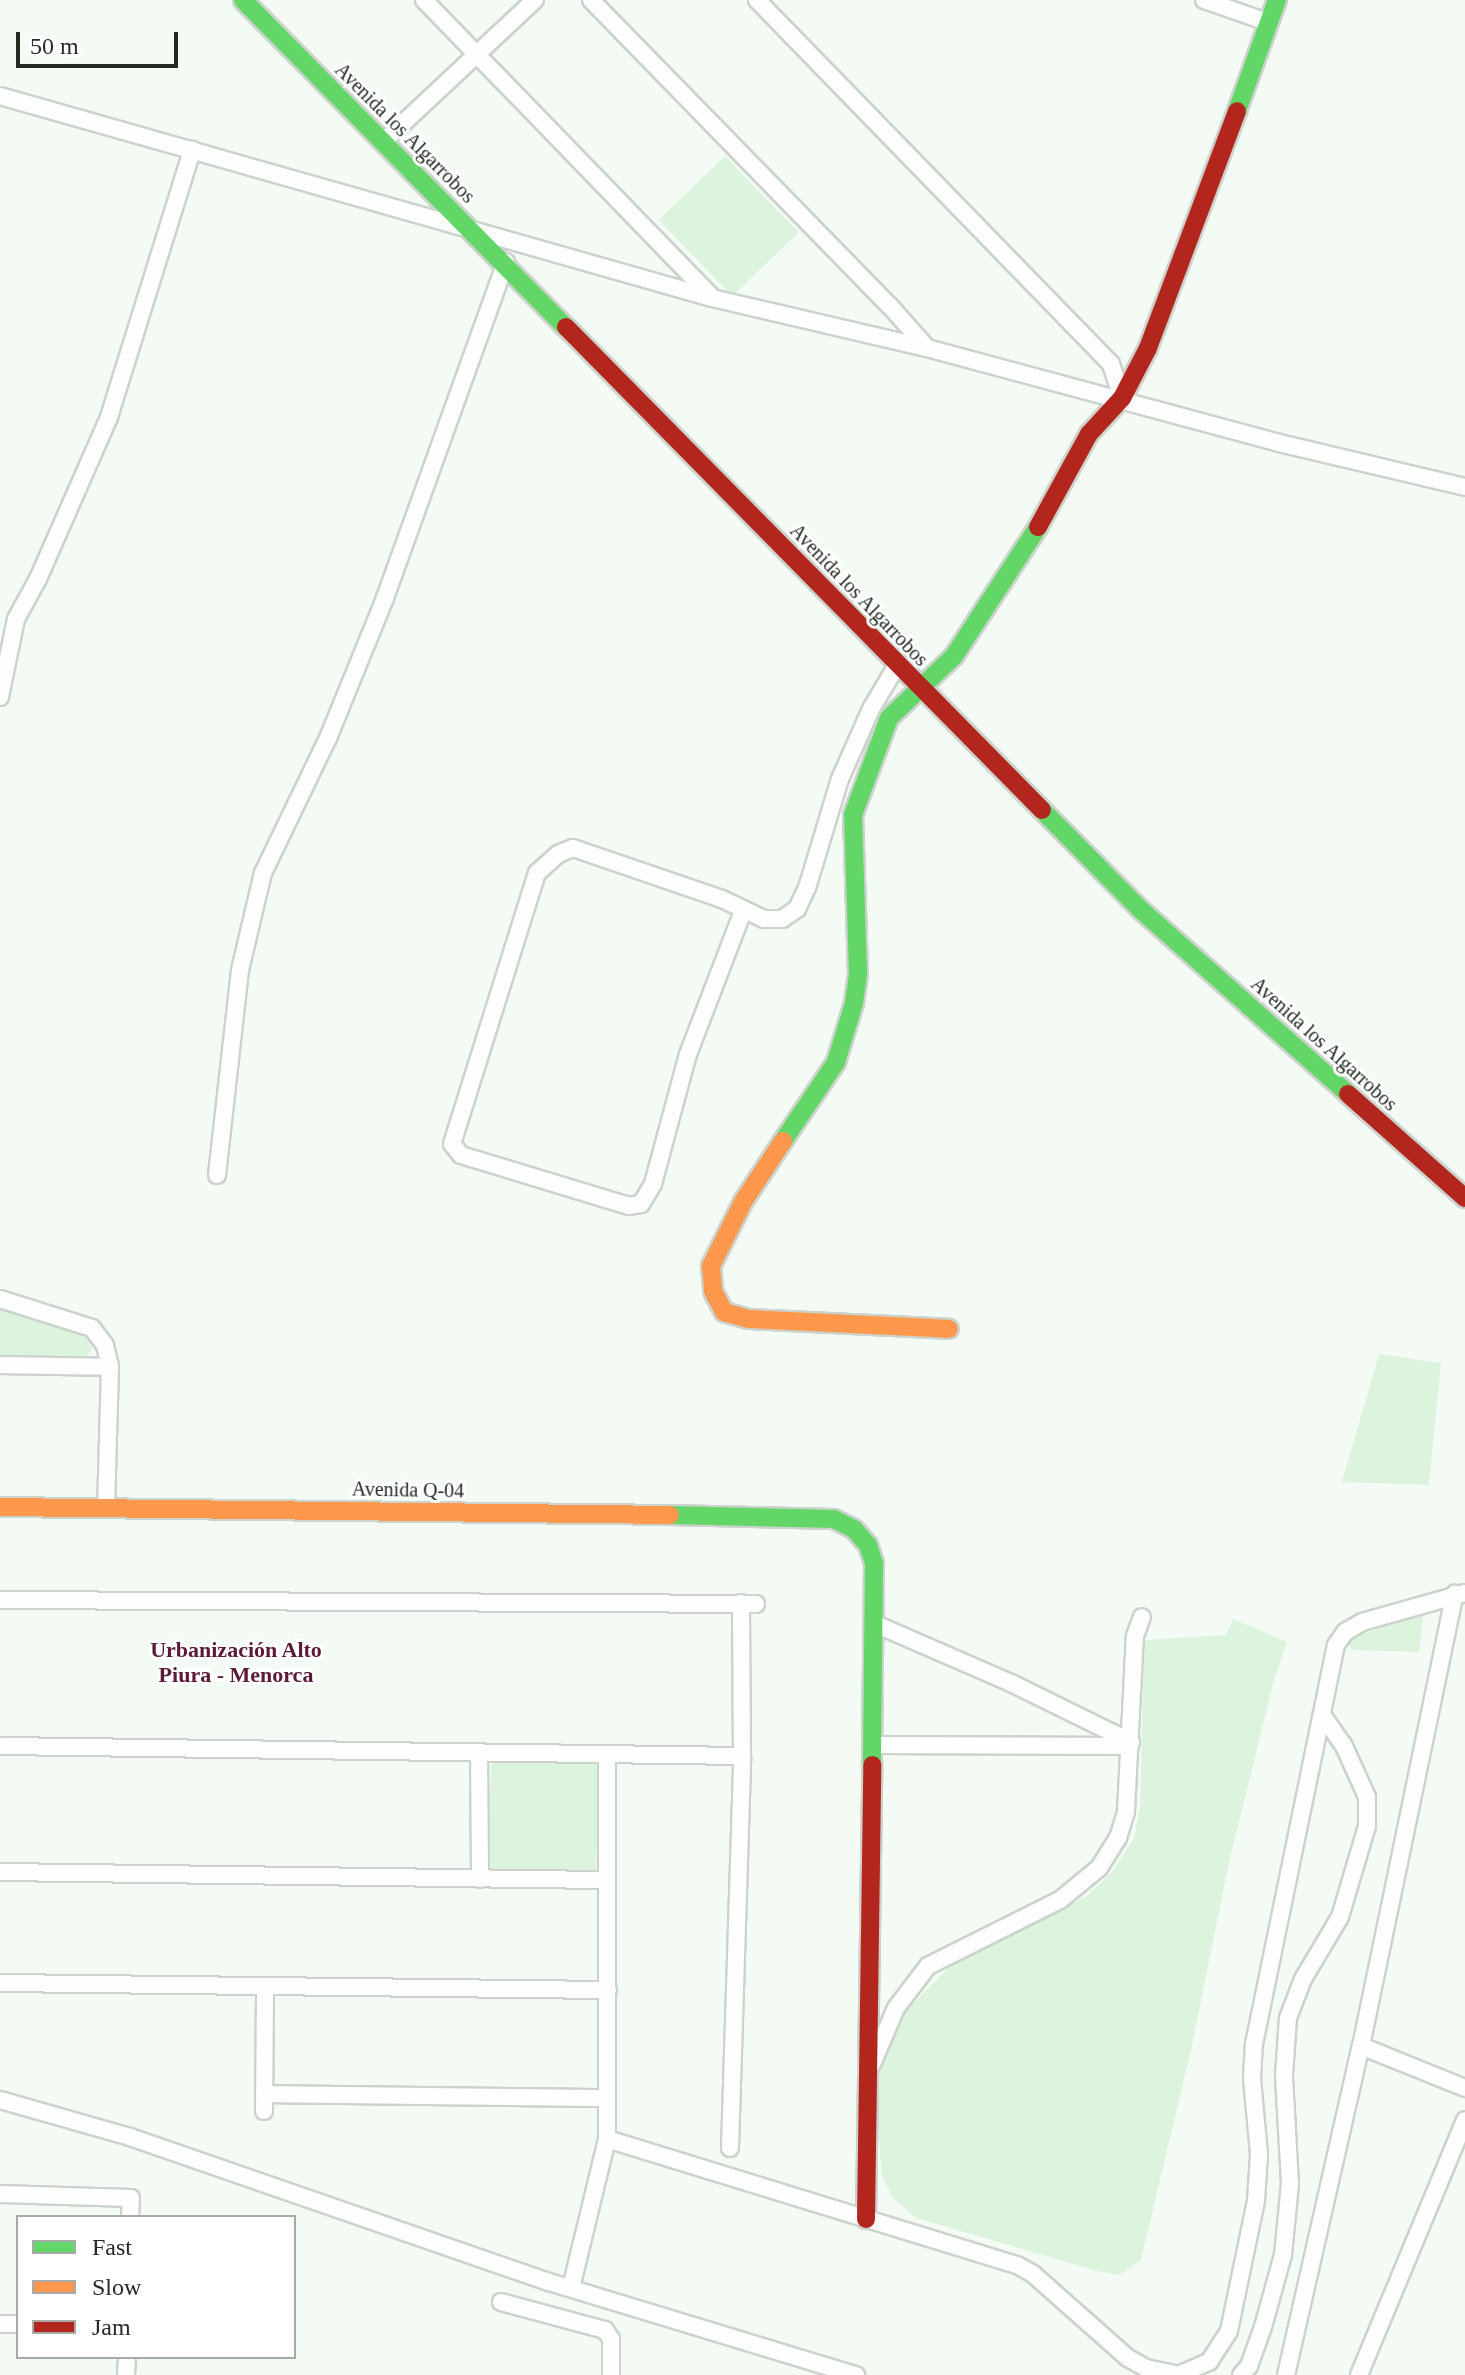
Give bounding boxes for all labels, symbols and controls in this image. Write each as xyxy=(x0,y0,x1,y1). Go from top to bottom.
scale bar xyxy=(20,16,182,66)
text: 50 m xyxy=(30,33,79,59)
street label: Avenida los Algarrobos xyxy=(329,57,481,209)
street label: Avenida los Algarrobos xyxy=(785,518,933,672)
street label: Avenida los Algarrobos xyxy=(1246,972,1402,1116)
street label: Avenida Q-04 xyxy=(352,1477,464,1503)
district label: Urbanización Alto Piura - Menorca xyxy=(150,1636,322,1688)
legend xyxy=(16,2215,296,2359)
text: Fast xyxy=(92,2234,132,2260)
text: Slow xyxy=(92,2274,141,2300)
text: Jam xyxy=(92,2314,131,2340)

